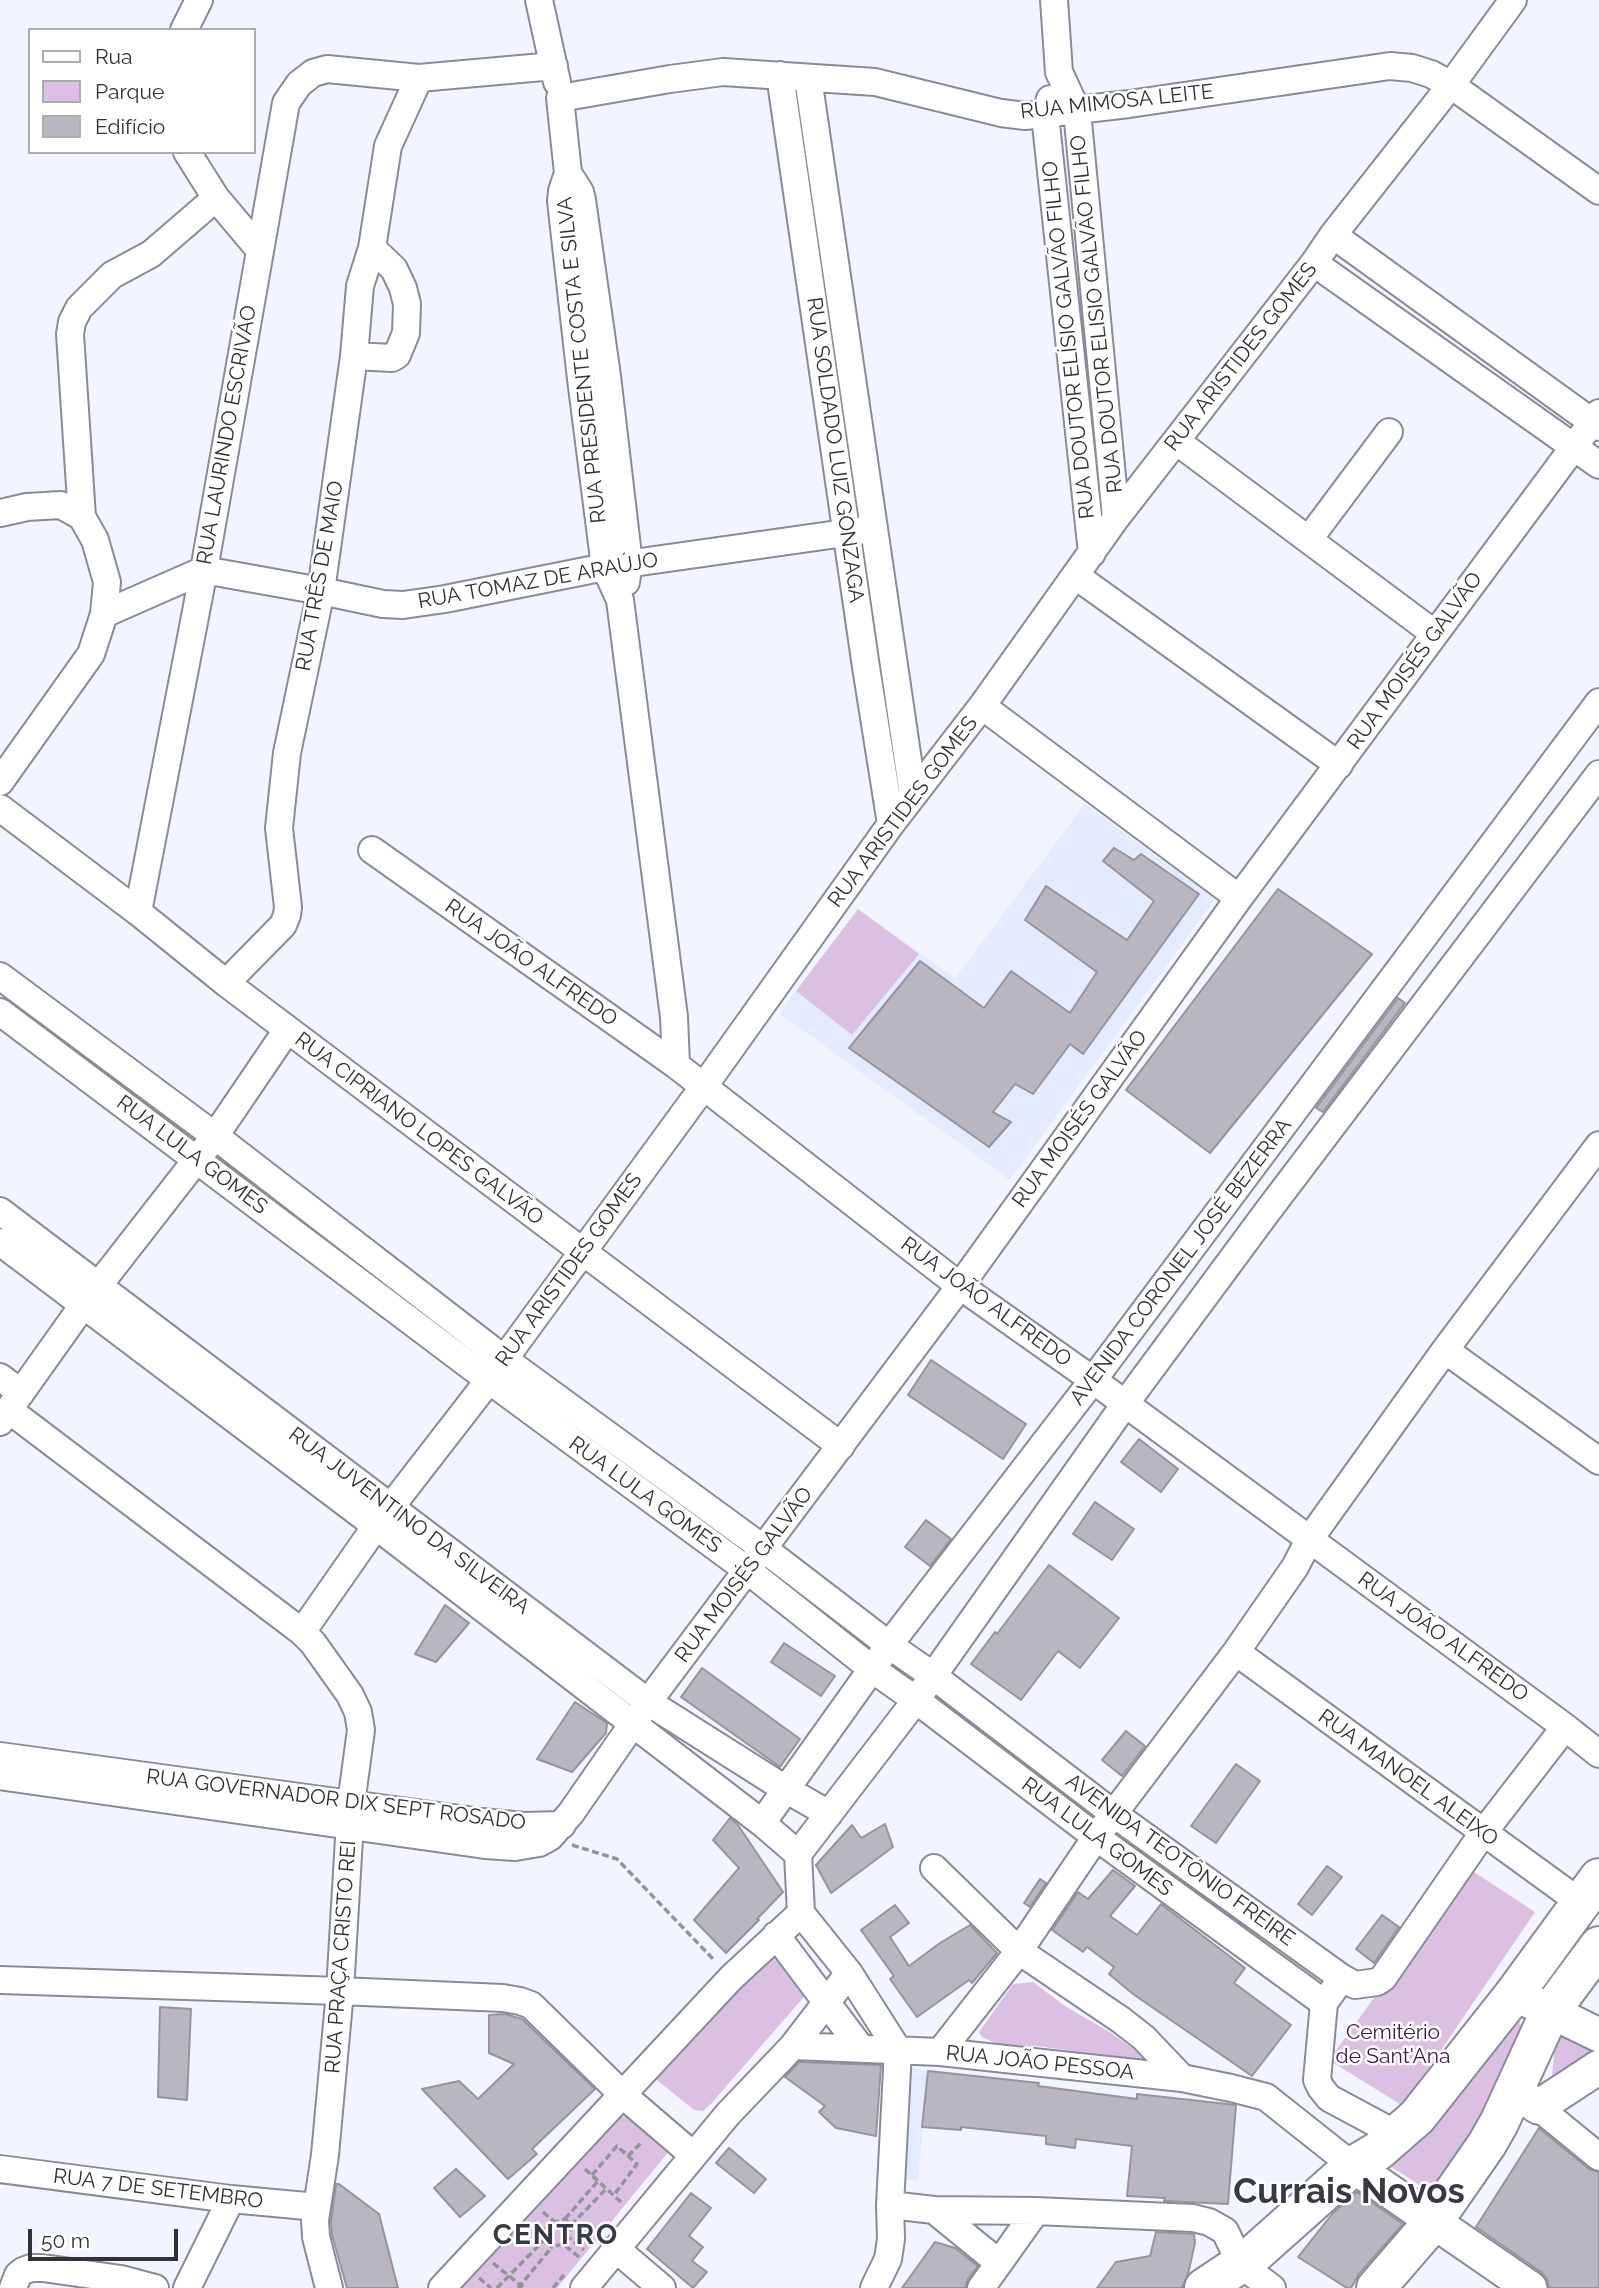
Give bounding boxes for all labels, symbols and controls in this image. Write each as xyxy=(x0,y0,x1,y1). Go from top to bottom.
legend xyxy=(28,28,256,154)
text: Rua xyxy=(95,44,132,69)
text: Parque xyxy=(95,79,164,104)
street label: RUA MIMOSA LEITE xyxy=(1019,79,1215,125)
text: Edifício xyxy=(95,114,165,139)
street label: RUA DOUTOR ELISIO GALVÃO FILHO xyxy=(1066,134,1128,494)
street label: RUA DOUTOR ELÍSIO GALVÃO FILHO xyxy=(1038,160,1100,520)
street label: RUA PRESIDENTE COSTA E SILVA xyxy=(552,196,612,524)
street label: RUA ARISTIDES GOMES xyxy=(1159,258,1323,456)
street label: RUA SOLDADO LUIZ GONZAGA xyxy=(801,296,869,604)
street label: RUA LAURINDO ESCRIVÃO xyxy=(192,303,262,567)
street label: RUA TRÊS DE MAIO xyxy=(291,479,349,673)
street label: RUA TOMAZ DE ARAÚJO xyxy=(416,547,660,615)
street label: RUA MOISÉS GALVÃO xyxy=(1342,567,1488,755)
street label: RUA ARISTIDES GOMES xyxy=(823,711,983,913)
street label: RUA JOÃO ALFREDO xyxy=(440,894,622,1032)
street label: RUA MOISÉS GALVÃO xyxy=(1007,1025,1153,1213)
street label: RUA CIPRIANO LOPES GALVÃO xyxy=(290,1027,548,1231)
street label: RUA LULA GOMES xyxy=(112,1090,272,1220)
street label: AVENIDA CORONEL JOSÉ BEZERRA xyxy=(1065,1114,1297,1410)
street label: RUA ARISTIDES GOMES xyxy=(490,1168,648,1372)
street label: RUA JOÃO ALFREDO xyxy=(896,1232,1076,1372)
street label: RUA JUVENTINO DA SILVEIRA xyxy=(284,1422,534,1620)
street label: RUA LULA GOMES xyxy=(564,1431,726,1559)
street label: RUA MOISÉS GALVÃO xyxy=(670,1482,818,1668)
street label: RUA JOÃO ALFREDO xyxy=(1353,1567,1533,1707)
street label: RUA MANOEL ALEIXO xyxy=(1313,1704,1503,1852)
street label: RUA GOVERNADOR DIX SEPT ROSADO xyxy=(145,1764,527,1836)
street label: AVENIDA TEOTÔNIO FREIRE xyxy=(1060,1768,1300,1952)
street label: RUA LULA GOMES xyxy=(1017,1772,1177,1902)
street label: RUA PRAÇA CRISTO REI xyxy=(320,1840,362,2074)
park label: Cemitério de Sant'Ana xyxy=(1336,2020,1450,2070)
street label: RUA JOÃO PESSOA xyxy=(945,2041,1135,2085)
street label: RUA 7 DE SETEMBRO xyxy=(52,2164,264,2214)
district label: Currais Novos xyxy=(1233,2171,1465,2213)
scale bar xyxy=(32,2214,182,2258)
district label: CENTRO xyxy=(494,2219,618,2253)
text: 50 m xyxy=(41,2228,90,2253)

